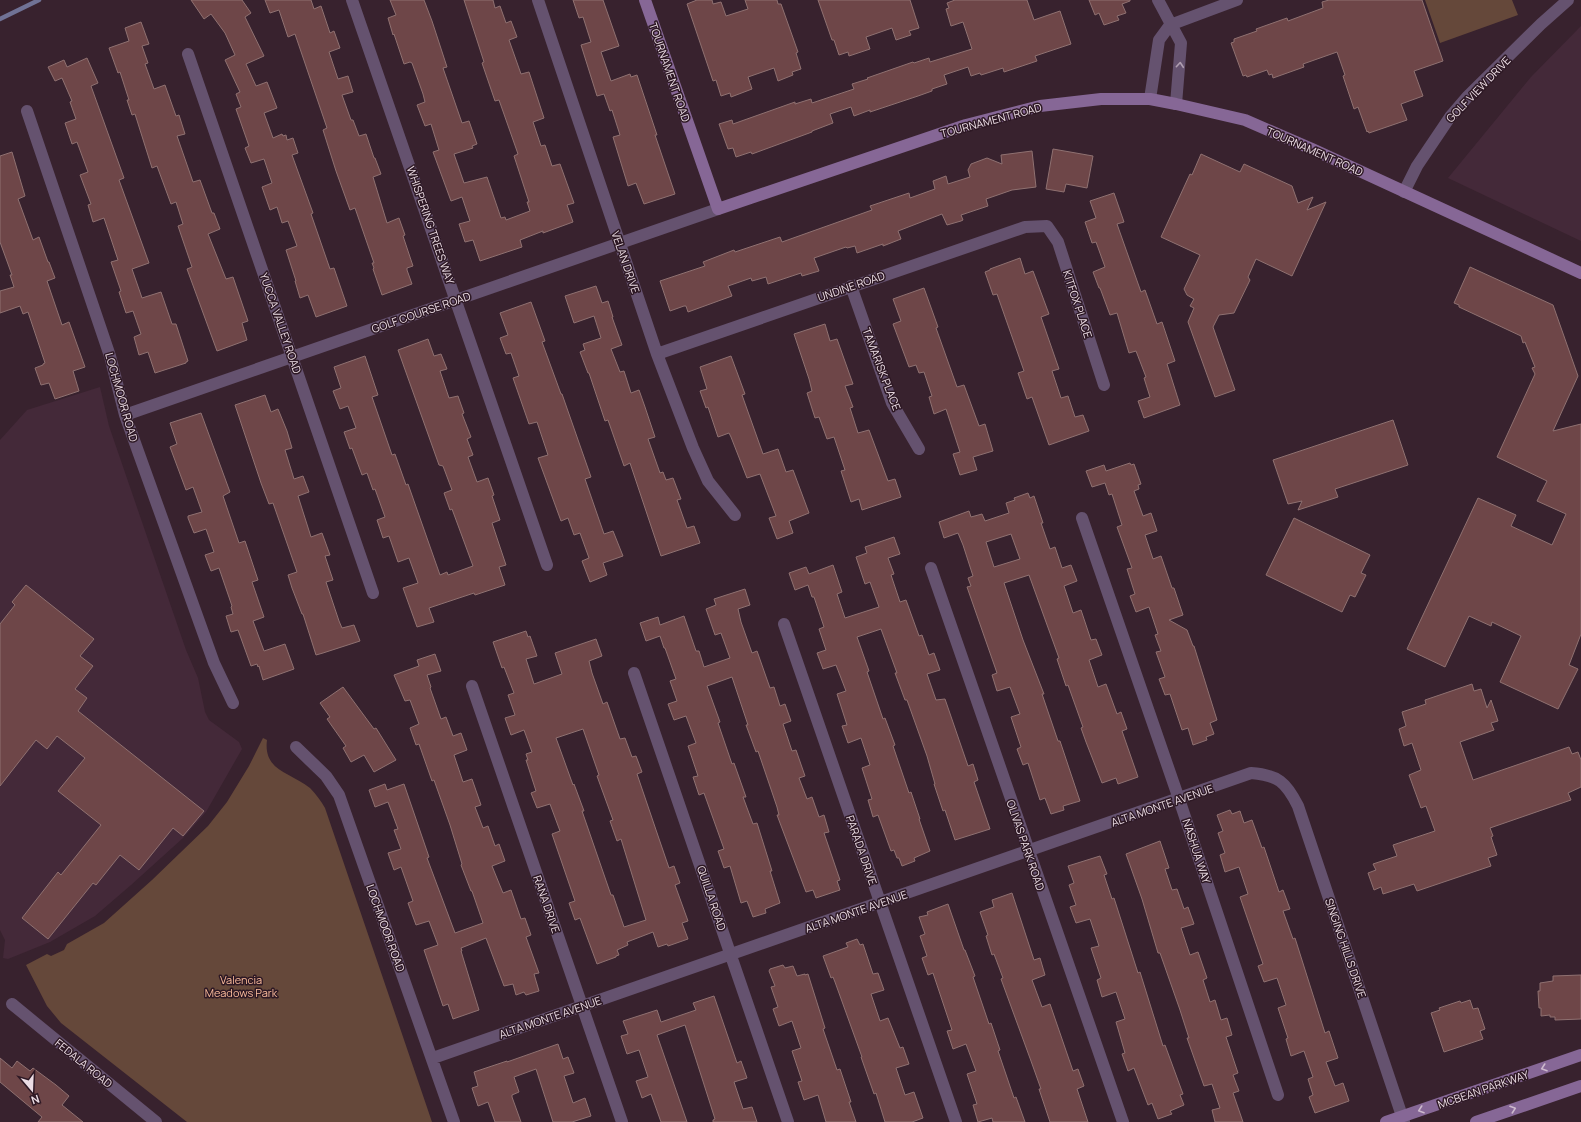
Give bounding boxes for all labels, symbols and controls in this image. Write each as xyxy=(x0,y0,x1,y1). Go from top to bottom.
street label: TOURNAMENT ROAD xyxy=(646,20,694,124)
street label: GOLF VIEW DRIVE xyxy=(1442,53,1514,125)
one-way arrow xyxy=(1175,62,1184,68)
street label: TOURNAMENT ROAD xyxy=(939,99,1043,141)
street label: TOURNAMENT ROAD xyxy=(1264,123,1366,179)
street label: WHISPERING TREES WAY xyxy=(404,164,459,287)
street label: VELAN DRIVE xyxy=(608,229,644,295)
street label: UNDINE ROAD xyxy=(815,267,887,305)
street label: KITFOX PLACE xyxy=(1060,268,1096,340)
street label: YUCCA VALLEY ROAD xyxy=(257,271,305,375)
street label: GOLF COURSE ROAD xyxy=(369,288,473,336)
street label: TAMARISK PLACE xyxy=(859,325,905,413)
street label: LOCHMOOR ROAD xyxy=(102,351,142,443)
street label: ALTA MONTE AVENUE xyxy=(1109,780,1215,830)
street label: OLIVAS PARK ROAD xyxy=(1003,798,1049,892)
street label: PARADA DRIVE xyxy=(843,813,881,887)
street label: NASHUA WAY xyxy=(1179,817,1215,886)
street label: QUILLA ROAD xyxy=(694,864,730,932)
street label: RANA DRIVE xyxy=(530,873,564,935)
street label: LOCHMOOR ROAD xyxy=(363,882,409,974)
street label: ALTA MONTE AVENUE xyxy=(803,886,909,936)
street label: SINGING HILLS DRIVE xyxy=(1322,896,1370,1000)
park label: Valencia Meadows Park xyxy=(205,972,278,1000)
street label: ALTA MONTE AVENUE xyxy=(497,992,603,1042)
street label: FEDALA ROAD xyxy=(52,1035,116,1091)
one-way arrow xyxy=(1541,1063,1548,1072)
street label: MCBEAN PARKWAY xyxy=(1435,1066,1531,1112)
north arrow xyxy=(12,1070,52,1110)
text: N xyxy=(29,1092,42,1108)
one-way arrow xyxy=(1418,1105,1425,1113)
one-way arrow xyxy=(1510,1106,1517,1114)

